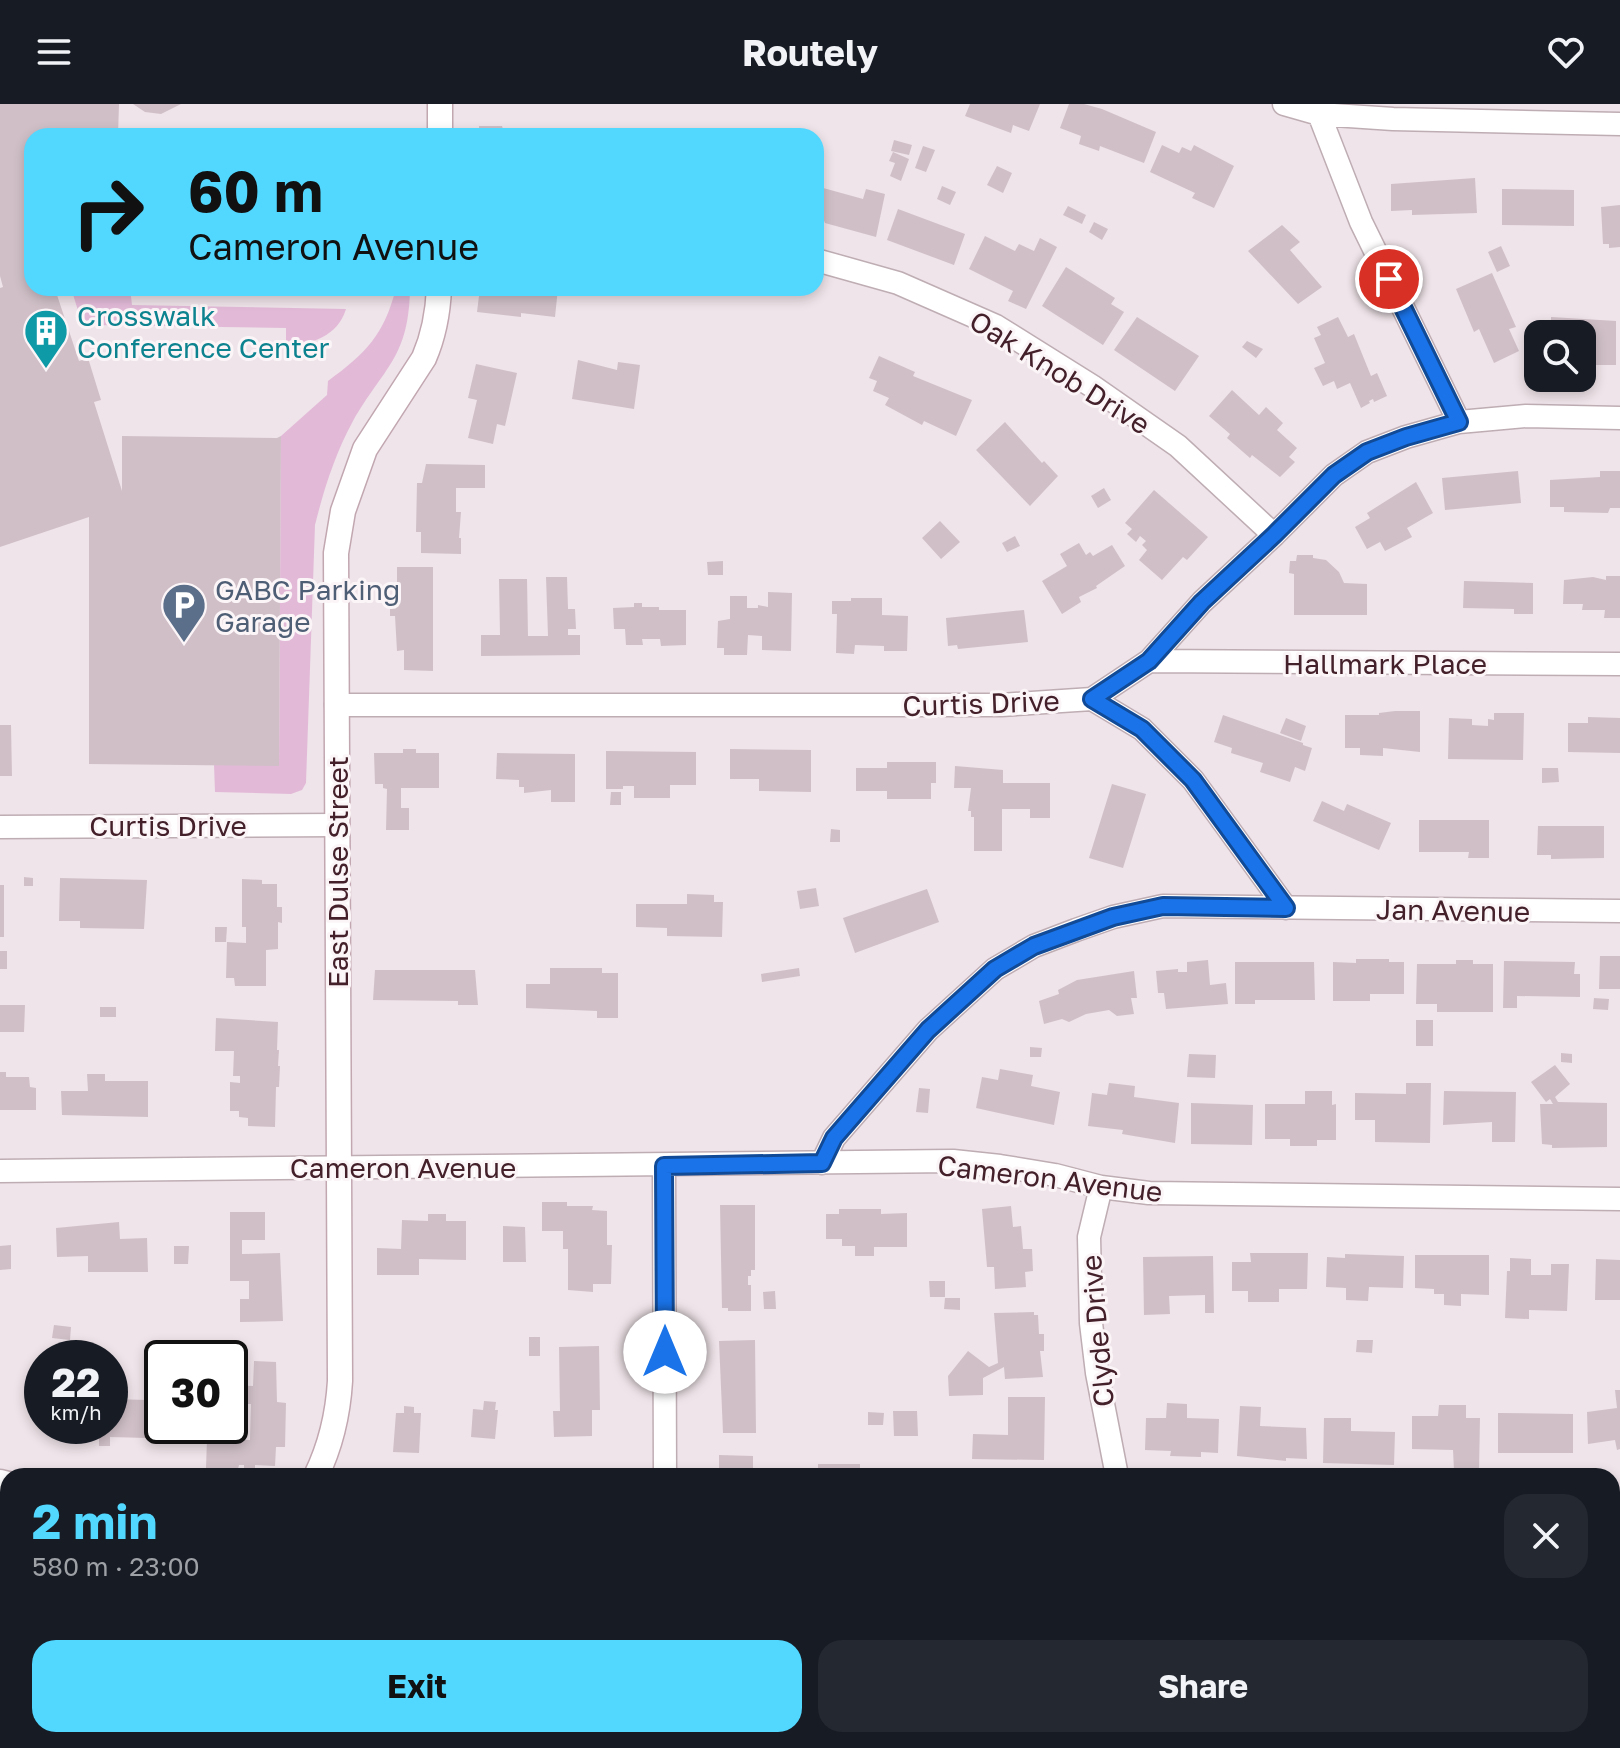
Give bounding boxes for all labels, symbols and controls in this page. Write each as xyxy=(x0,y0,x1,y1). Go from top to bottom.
icon: menu xyxy=(32,30,76,74)
icon: heart xyxy=(1544,30,1588,74)
text: Routely xyxy=(742,31,878,74)
text: 60 m xyxy=(188,157,323,224)
icon: right xyxy=(56,160,160,264)
text: Cameron Avenue xyxy=(188,225,479,268)
pin xyxy=(1355,245,1423,313)
icon: arrive xyxy=(1367,257,1411,301)
place label: Crosswalk Conference Center xyxy=(77,299,330,364)
street label: Oak Knob Drive xyxy=(964,303,1156,441)
building icon: Crosswalk Conference Center xyxy=(22,307,70,370)
map controls xyxy=(1524,320,1596,392)
button: search xyxy=(1524,320,1596,392)
place label: GABC Parking Garage xyxy=(215,573,400,638)
parking icon: GABC Parking Garage xyxy=(160,581,208,644)
street label: Hallmark Place xyxy=(1283,647,1487,680)
street label: Curtis Drive xyxy=(902,684,1060,722)
street label: East Dulse Street xyxy=(321,756,354,988)
street label: Curtis Drive xyxy=(89,809,247,842)
street label: Jan Avenue xyxy=(1376,892,1530,928)
street label: Cameron Avenue xyxy=(936,1148,1164,1208)
street label: Cameron Avenue xyxy=(290,1151,516,1184)
street label: Clyde Drive xyxy=(1074,1254,1120,1408)
position arrow xyxy=(623,1310,707,1394)
speed limit sign: 30 xyxy=(144,1340,248,1444)
text: 22 xyxy=(52,1358,100,1406)
text: km/h xyxy=(51,1400,101,1424)
text: 2 min xyxy=(32,1492,157,1550)
button: close xyxy=(1504,1494,1588,1578)
text: 580 m · 23:00 xyxy=(32,1551,200,1582)
button: Exit xyxy=(32,1640,802,1732)
button: Share xyxy=(818,1640,1588,1732)

